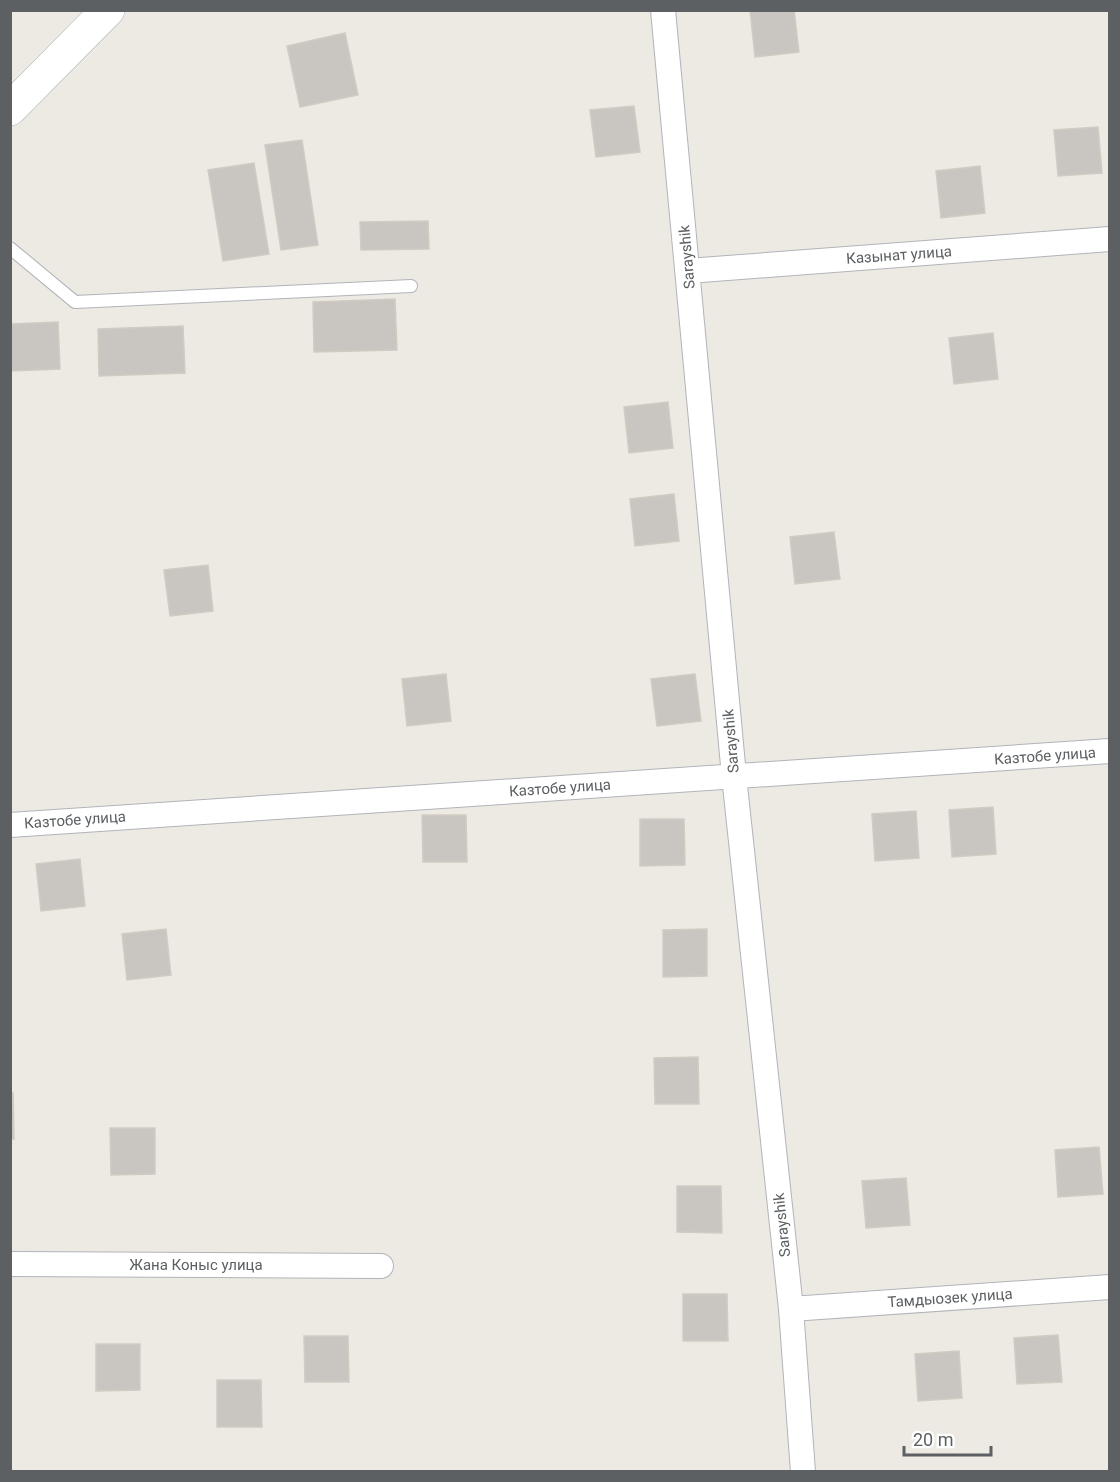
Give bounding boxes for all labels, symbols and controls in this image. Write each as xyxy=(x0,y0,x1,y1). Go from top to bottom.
street label: Sarayshik xyxy=(675,224,699,290)
street label: Казынат улица xyxy=(846,242,952,268)
street label: Sarayshik xyxy=(719,708,743,774)
street label: Казтобе улица xyxy=(993,743,1097,769)
street label: Казтобе улица xyxy=(508,775,612,801)
street label: Казтобе улица xyxy=(23,807,127,833)
street label: Sarayshik xyxy=(770,1192,794,1258)
street label: Жана Коныс улица xyxy=(129,1256,263,1274)
street label: Тамдыозек улица xyxy=(887,1285,1013,1311)
scale bar xyxy=(904,1419,991,1457)
text: 20 m xyxy=(913,1429,953,1450)

